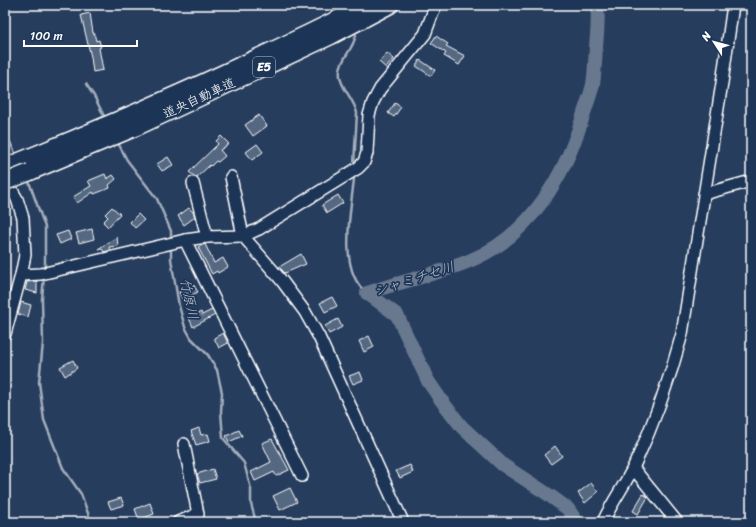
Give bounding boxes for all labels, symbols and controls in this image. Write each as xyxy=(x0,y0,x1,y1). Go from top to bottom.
scale bar xyxy=(24,22,137,48)
north arrow xyxy=(694,22,734,62)
text: 100 m xyxy=(30,25,63,47)
text: N xyxy=(696,27,716,46)
road number: E5 xyxy=(253,57,275,77)
street label: 道央自動車道 xyxy=(159,71,239,125)
water label: シャミチセ川 xyxy=(370,254,458,304)
water label: 竹原川 xyxy=(172,276,206,322)

